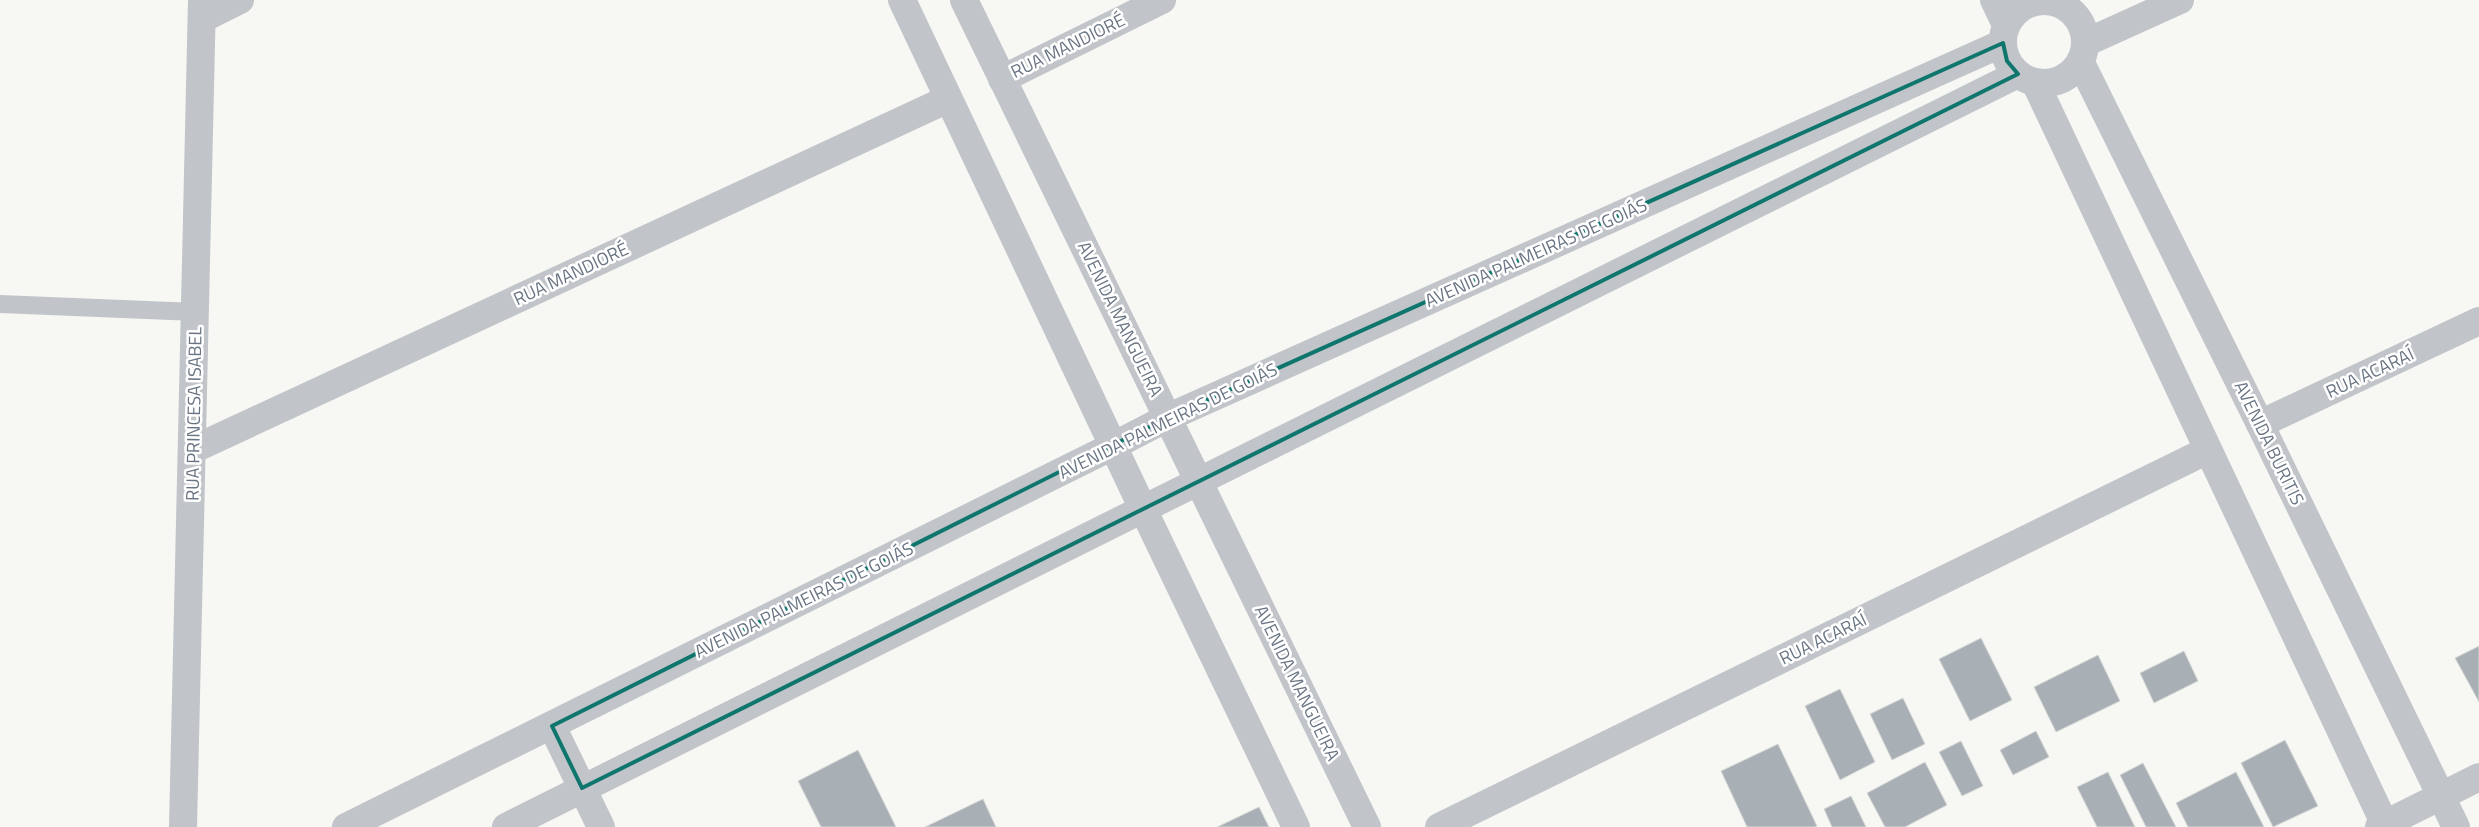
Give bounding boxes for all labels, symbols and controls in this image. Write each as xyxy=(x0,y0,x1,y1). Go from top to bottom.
street label: RUA MANDIORÉ xyxy=(1006,6,1130,85)
street label: AVENIDA PALMEIRAS DE GOIÁS xyxy=(1420,191,1651,314)
street label: RUA MANDIORÉ xyxy=(509,235,633,312)
street label: AVENIDA MANGUEIRA xyxy=(1071,236,1170,401)
street label: RUA PRINCESA ISABEL xyxy=(178,326,209,501)
street label: RUA ACARAÍ xyxy=(2321,340,2419,405)
street label: AVENIDA PALMEIRAS DE GOIÁS xyxy=(1054,356,1282,485)
street label: AVENIDA BURITIS xyxy=(2228,376,2311,509)
street label: AVENIDA PALMEIRAS DE GOIÁS xyxy=(690,535,918,664)
street label: AVENIDA MANGUEIRA xyxy=(1248,600,1347,765)
street label: RUA ACARAÍ xyxy=(1774,605,1872,671)

